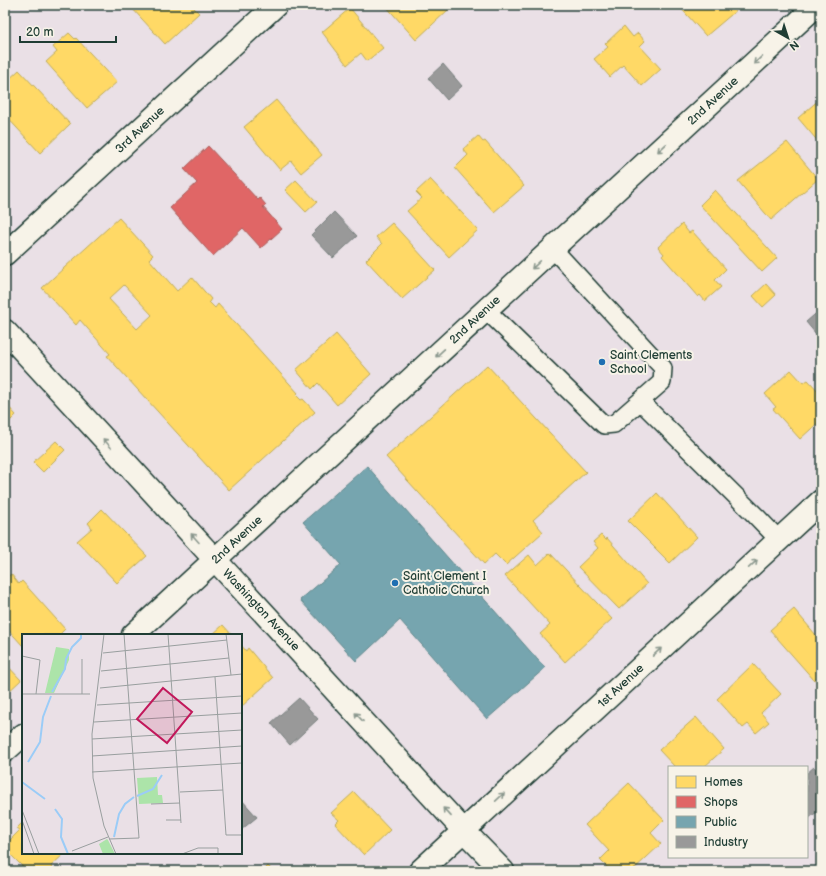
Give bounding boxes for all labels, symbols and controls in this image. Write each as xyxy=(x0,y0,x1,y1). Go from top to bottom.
scale bar xyxy=(20,18,116,44)
north arrow xyxy=(768,18,808,58)
text: 20 m xyxy=(26,25,53,40)
text: N xyxy=(787,38,801,53)
one-way arrow xyxy=(753,55,763,64)
street label: 2nd Avenue xyxy=(684,74,742,128)
street label: 3rd Avenue xyxy=(112,103,168,157)
one-way arrow xyxy=(657,143,667,153)
one-way arrow xyxy=(530,260,541,269)
street label: 2nd Avenue xyxy=(446,293,504,347)
one-way arrow xyxy=(435,348,445,358)
place label: Saint Clements School xyxy=(610,348,692,377)
marker: Saint Clements School xyxy=(597,357,607,367)
one-way arrow xyxy=(103,437,112,448)
street label: 2nd Avenue xyxy=(208,513,266,567)
one-way arrow xyxy=(191,534,200,544)
one-way arrow xyxy=(748,559,758,569)
street label: Washington Avenue xyxy=(219,566,303,654)
place label: Saint Clement I Catholic Church xyxy=(403,569,490,598)
marker: Saint Clement I Catholic Church xyxy=(390,578,400,588)
inset map xyxy=(22,634,242,854)
one-way arrow xyxy=(652,648,662,657)
street label: 1st Avenue xyxy=(595,661,647,711)
one-way arrow xyxy=(354,712,363,722)
legend xyxy=(668,766,808,858)
text: Homes xyxy=(704,775,743,790)
one-way arrow xyxy=(495,793,505,802)
text: Shops xyxy=(704,795,738,810)
one-way arrow xyxy=(442,807,451,818)
text: Public xyxy=(704,815,737,830)
text: Industry xyxy=(704,835,749,850)

